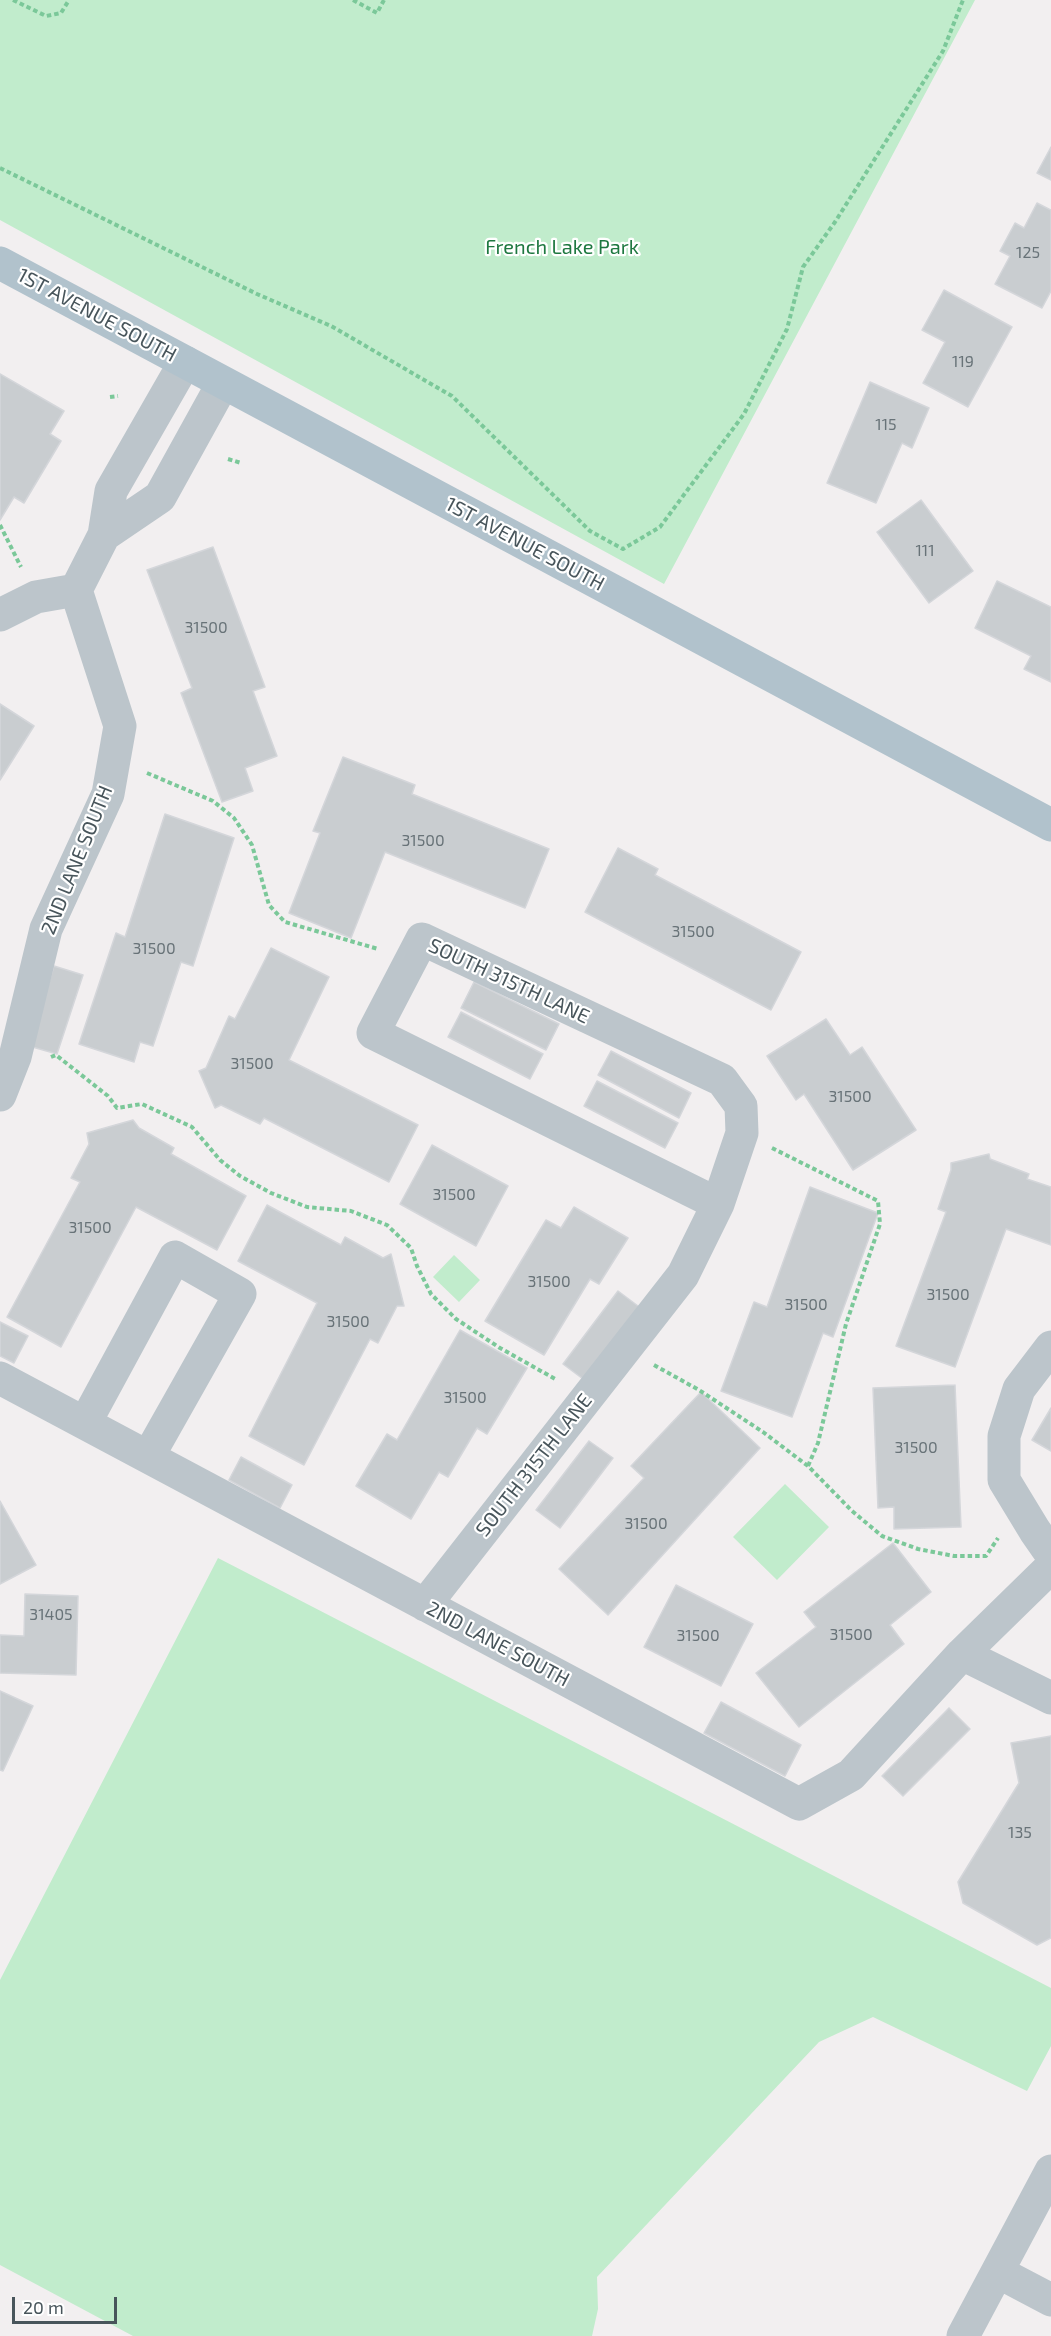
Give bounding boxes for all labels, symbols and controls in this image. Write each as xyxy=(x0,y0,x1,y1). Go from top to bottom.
park label: French Lake Park xyxy=(485,235,639,259)
house number: 125 xyxy=(1016,243,1040,263)
street label: 1ST AVENUE SOUTH xyxy=(14,263,180,367)
house number: 119 xyxy=(952,352,974,372)
house number: 115 xyxy=(875,415,897,435)
street label: 1ST AVENUE SOUTH xyxy=(442,492,608,596)
house number: 111 xyxy=(915,541,935,561)
house number: 31500 xyxy=(184,618,228,638)
street label: 2ND LANE SOUTH xyxy=(36,782,118,938)
house number: 31500 xyxy=(401,831,445,851)
house number: 31500 xyxy=(671,922,715,942)
street label: SOUTH 315TH LANE xyxy=(425,933,593,1029)
house number: 31500 xyxy=(132,939,176,959)
house number: 31500 xyxy=(230,1054,274,1074)
house number: 31500 xyxy=(828,1087,872,1107)
house number: 31500 xyxy=(432,1185,476,1205)
house number: 31500 xyxy=(68,1218,112,1238)
house number: 31500 xyxy=(527,1272,571,1292)
house number: 31500 xyxy=(926,1285,970,1305)
house number: 31500 xyxy=(784,1295,828,1315)
house number: 31500 xyxy=(326,1312,370,1332)
house number: 31500 xyxy=(443,1388,487,1408)
street label: SOUTH 315TH LANE xyxy=(471,1389,597,1541)
house number: 31500 xyxy=(894,1438,938,1458)
house number: 31500 xyxy=(624,1514,668,1534)
street label: 2ND LANE SOUTH xyxy=(422,1596,574,1692)
house number: 31405 xyxy=(29,1605,73,1625)
house number: 31500 xyxy=(829,1625,873,1645)
house number: 31500 xyxy=(676,1626,720,1646)
house number: 135 xyxy=(1008,1823,1032,1843)
scale bar xyxy=(15,2285,120,2323)
text: 20 m xyxy=(23,2296,64,2318)

